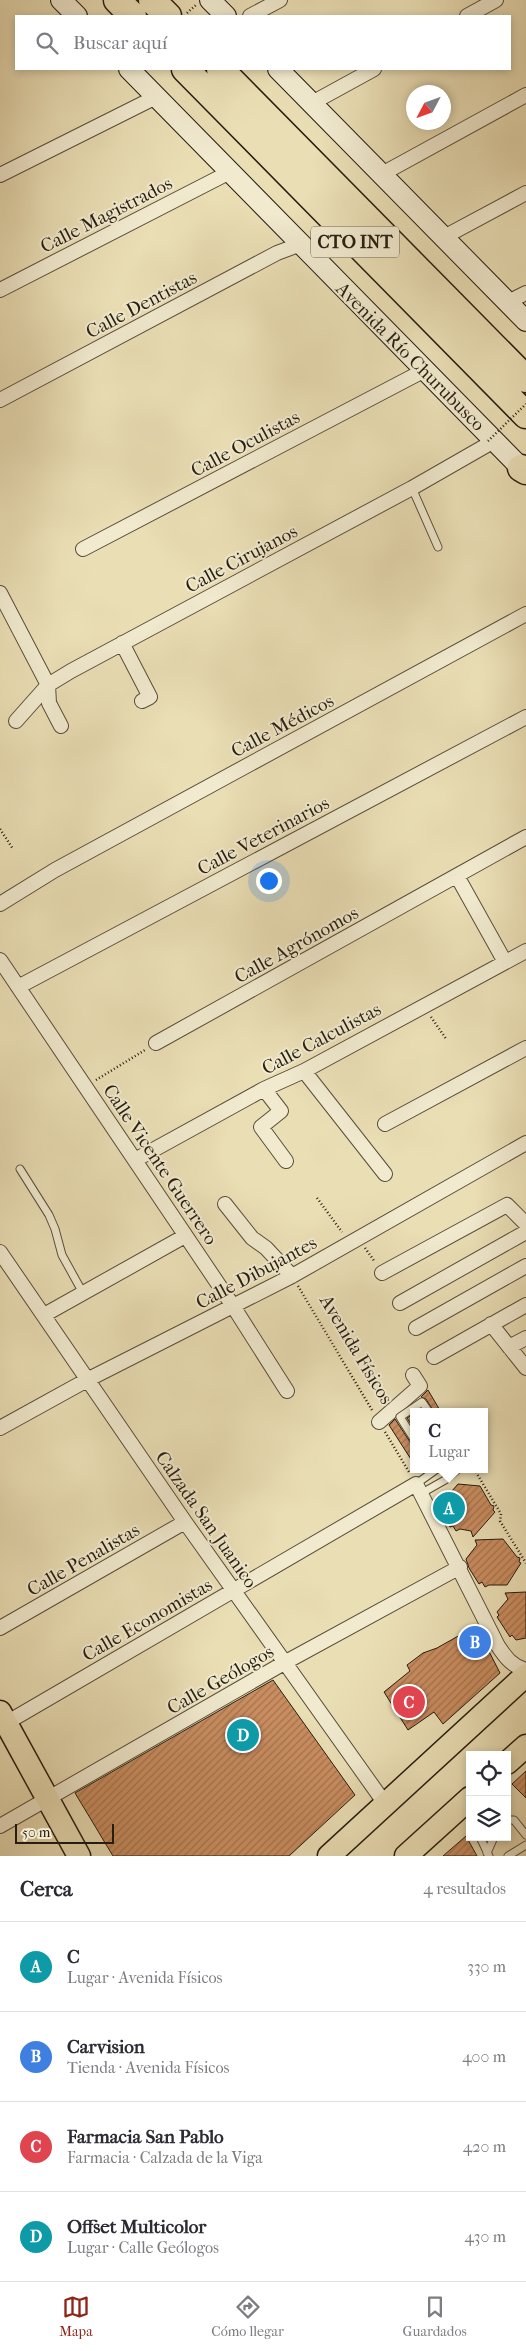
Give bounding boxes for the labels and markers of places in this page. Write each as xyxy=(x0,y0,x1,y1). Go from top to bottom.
pin: A xyxy=(433,1489,465,1527)
pin: B xyxy=(459,1623,491,1661)
pin: C xyxy=(393,1683,425,1721)
pin: D xyxy=(227,1716,259,1754)

